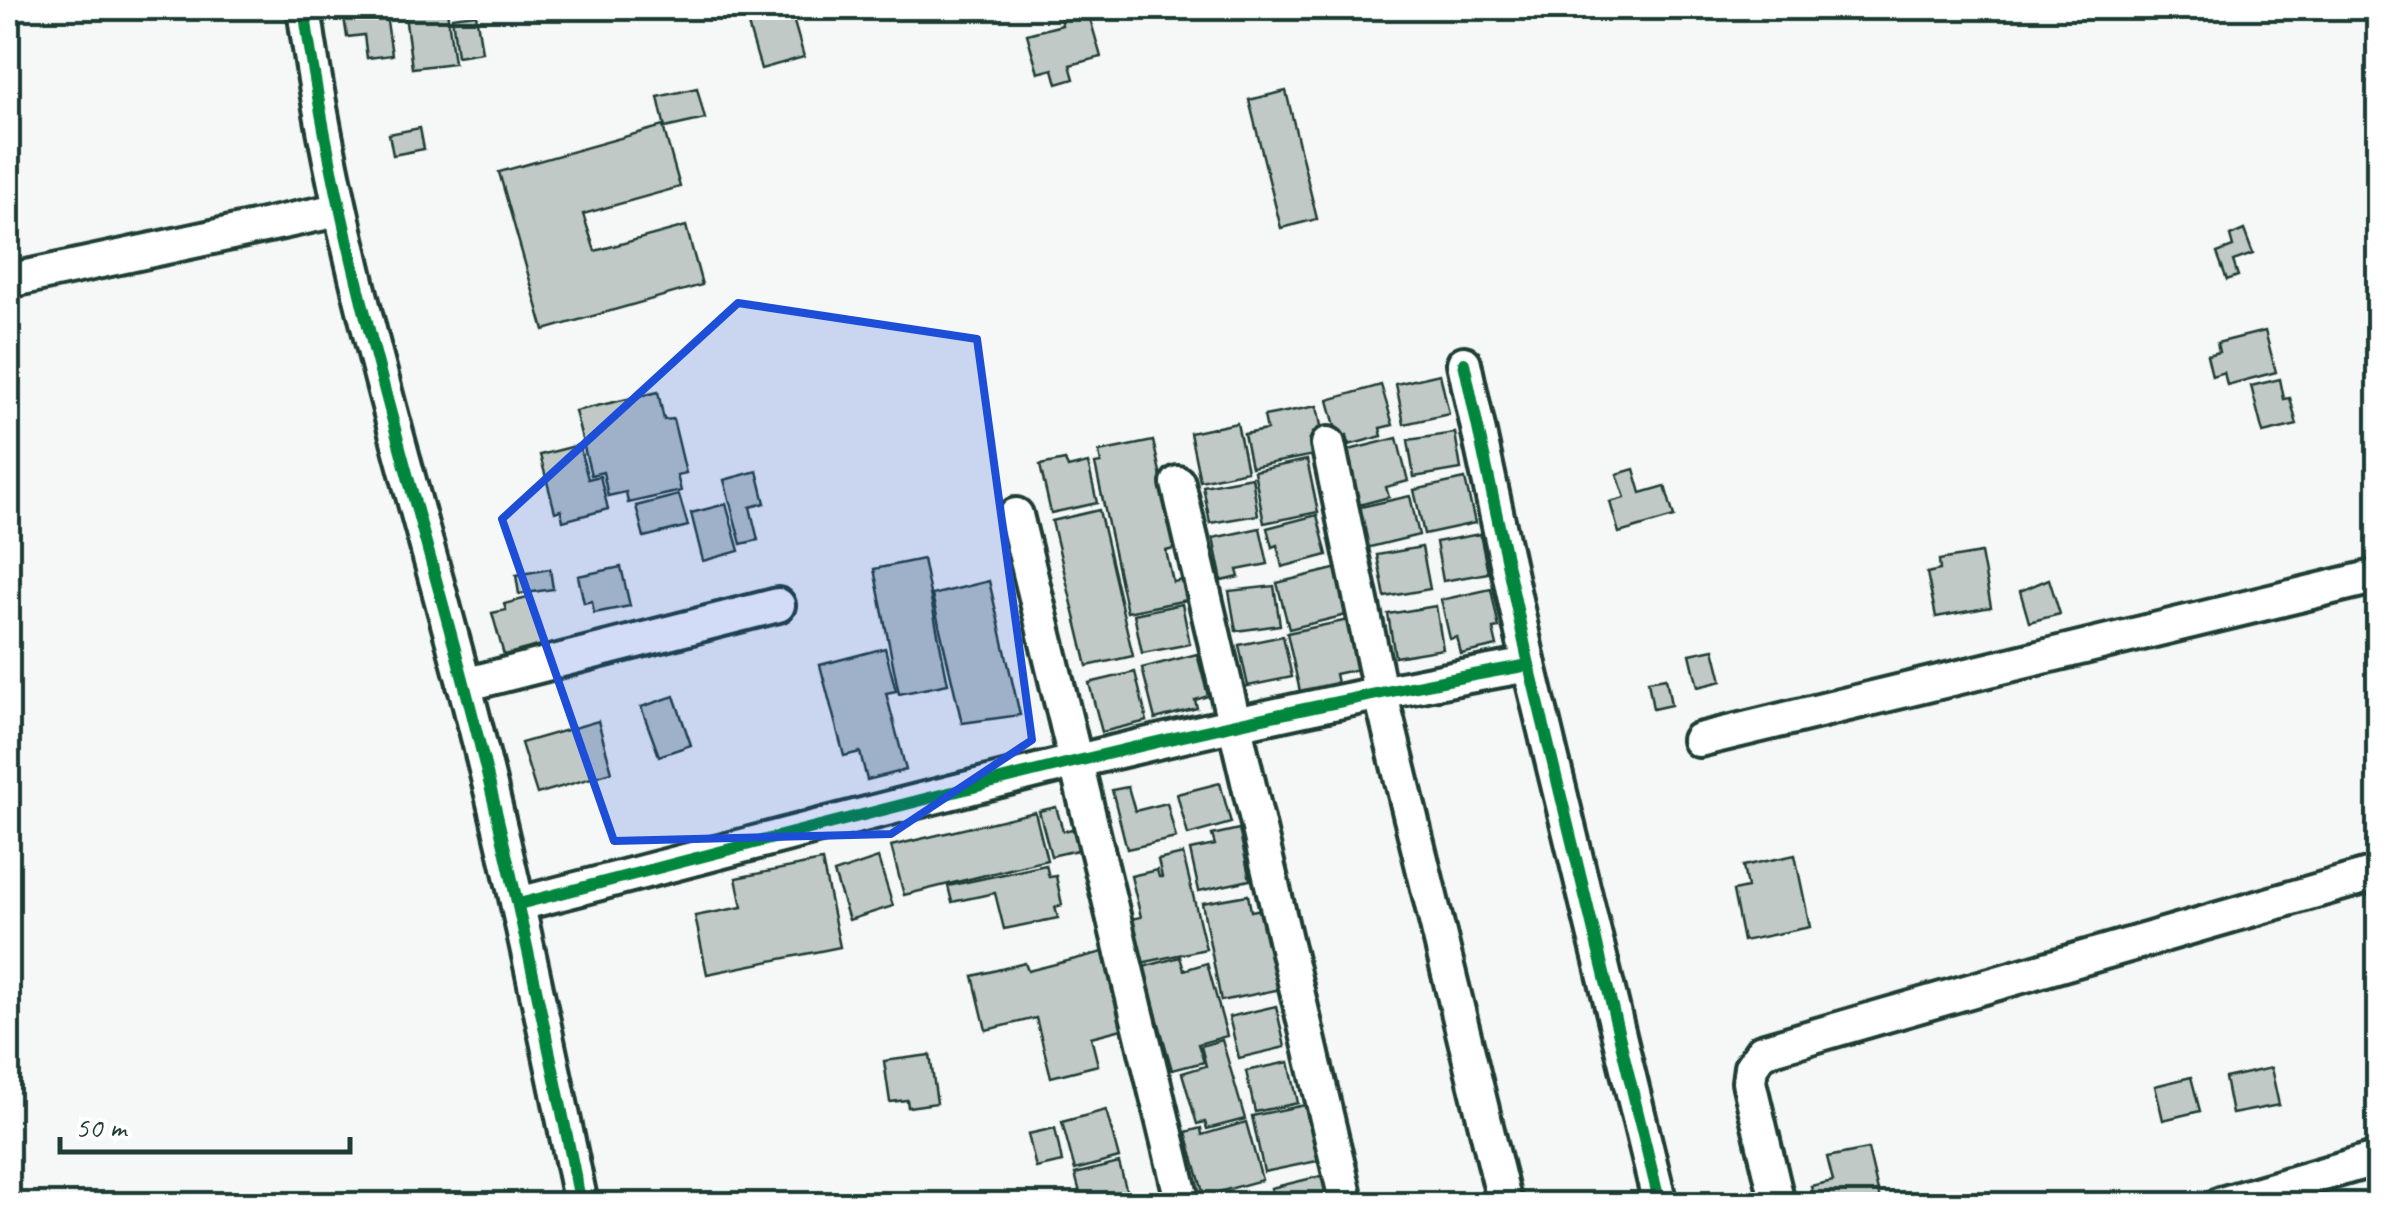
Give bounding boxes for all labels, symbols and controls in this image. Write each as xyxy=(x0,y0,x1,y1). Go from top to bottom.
scale bar xyxy=(60,1092,350,1154)
text: 50 m xyxy=(75,1108,128,1146)

